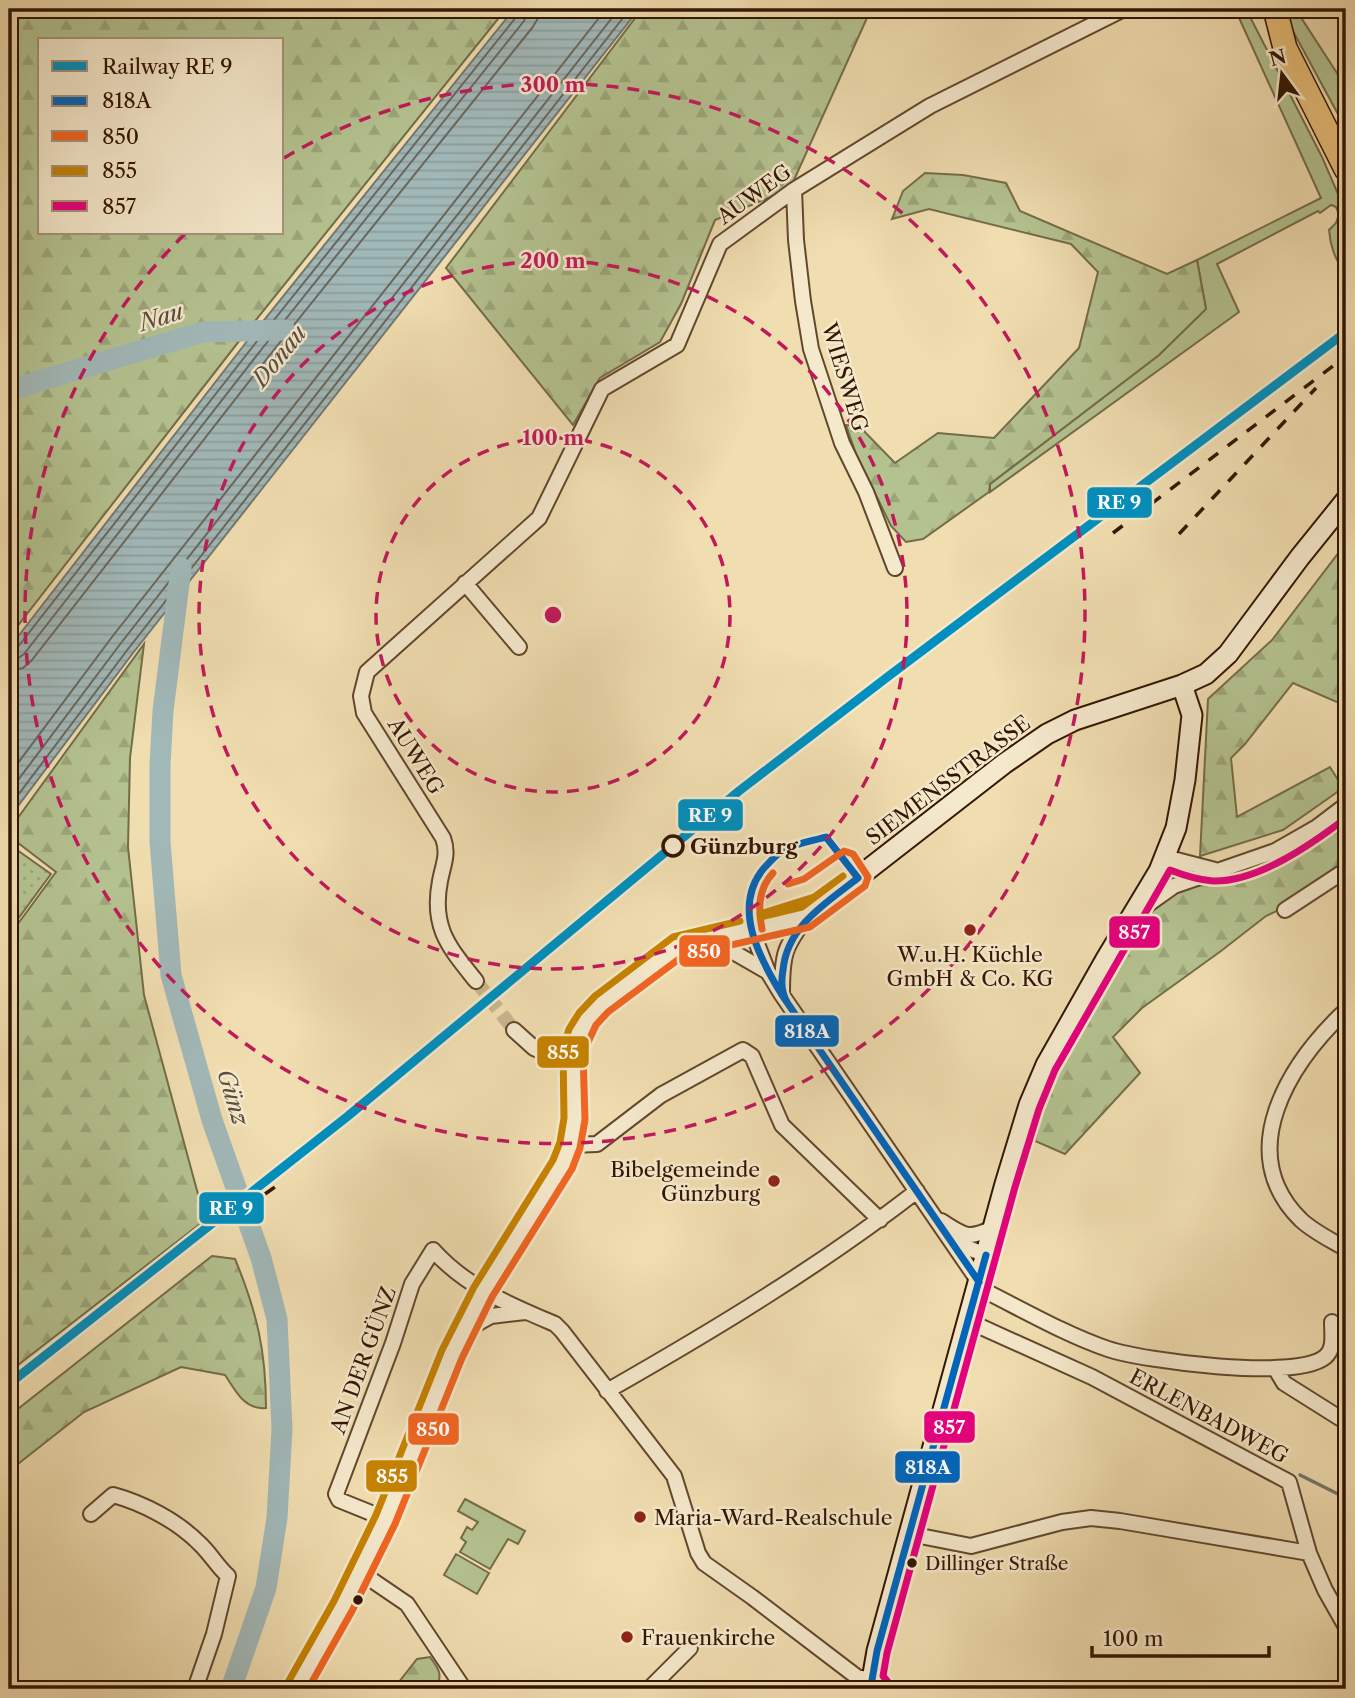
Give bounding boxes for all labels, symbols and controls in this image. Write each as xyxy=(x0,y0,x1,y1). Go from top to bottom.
legend xyxy=(38,38,284,234)
north arrow xyxy=(1246,38,1316,108)
text: N xyxy=(1267,45,1289,71)
text: Railway RE 9 xyxy=(102,54,233,79)
text: 300 m xyxy=(521,72,585,97)
text: 818A xyxy=(102,88,152,113)
text: 850 xyxy=(102,124,139,149)
text: 855 xyxy=(102,158,137,183)
street label: AUWEG xyxy=(711,159,796,230)
text: 857 xyxy=(102,194,137,219)
text: 200 m xyxy=(520,248,586,273)
water label: Nau xyxy=(134,297,187,337)
water label: Donau xyxy=(245,319,312,394)
street label: WIESWEG xyxy=(816,319,873,434)
text: 100 m xyxy=(522,425,584,450)
line badge: RE 9 xyxy=(1086,486,1153,519)
text: RE 9 xyxy=(1097,491,1141,514)
centre of rings xyxy=(541,603,565,627)
street label: SIEMENSSTRASSE xyxy=(861,710,1035,850)
street label: AUWEG xyxy=(382,712,449,799)
line badge: RE 9 xyxy=(677,798,744,832)
text: RE 9 xyxy=(688,804,732,827)
place label: Günzburg xyxy=(690,834,799,859)
marker: Günzburg xyxy=(662,835,684,857)
line badge: 857 xyxy=(1108,915,1161,949)
text: 857 xyxy=(1118,921,1150,944)
marker: W.u.H. Küchle GmbH & Co. KG xyxy=(962,922,978,938)
line badge: 850 xyxy=(678,934,731,968)
text: 850 xyxy=(687,940,721,963)
place label: W.u.H. Küchle GmbH & Co. KG xyxy=(886,942,1054,991)
line badge: 818A xyxy=(774,1014,840,1048)
text: 818A xyxy=(784,1020,832,1043)
line badge: 855 xyxy=(536,1035,590,1069)
text: 855 xyxy=(547,1041,579,1064)
water label: Günz xyxy=(211,1065,255,1130)
place label: Bibelgemeinde Günzburg xyxy=(610,1157,761,1206)
marker: Bibelgemeinde Günzburg xyxy=(766,1173,782,1189)
line badge: RE 9 xyxy=(198,1191,265,1225)
text: RE 9 xyxy=(209,1197,253,1220)
street label: AN DER GÜNZ xyxy=(324,1283,401,1438)
street label: ERLENBADWEG xyxy=(1125,1364,1293,1468)
line badge: 857 xyxy=(923,1410,976,1444)
line badge: 850 xyxy=(407,1412,460,1446)
text: 857 xyxy=(933,1416,965,1439)
text: 850 xyxy=(416,1418,450,1441)
line badge: 818A xyxy=(894,1450,961,1484)
text: 818A xyxy=(905,1456,953,1479)
line badge: 855 xyxy=(365,1459,418,1493)
text: 855 xyxy=(376,1465,408,1488)
place label: Maria-Ward-Realschule xyxy=(654,1505,893,1530)
marker: Maria-Ward-Realschule xyxy=(632,1509,648,1525)
place label: Dillinger Straße xyxy=(925,1552,1068,1575)
marker: Dillinger Straße xyxy=(905,1556,919,1570)
unlabelled marker xyxy=(351,1593,365,1607)
scale bar xyxy=(1092,1614,1269,1658)
place label: Frauenkirche xyxy=(641,1625,775,1650)
text: 100 m xyxy=(1103,1626,1164,1651)
marker: Frauenkirche xyxy=(619,1629,635,1645)

